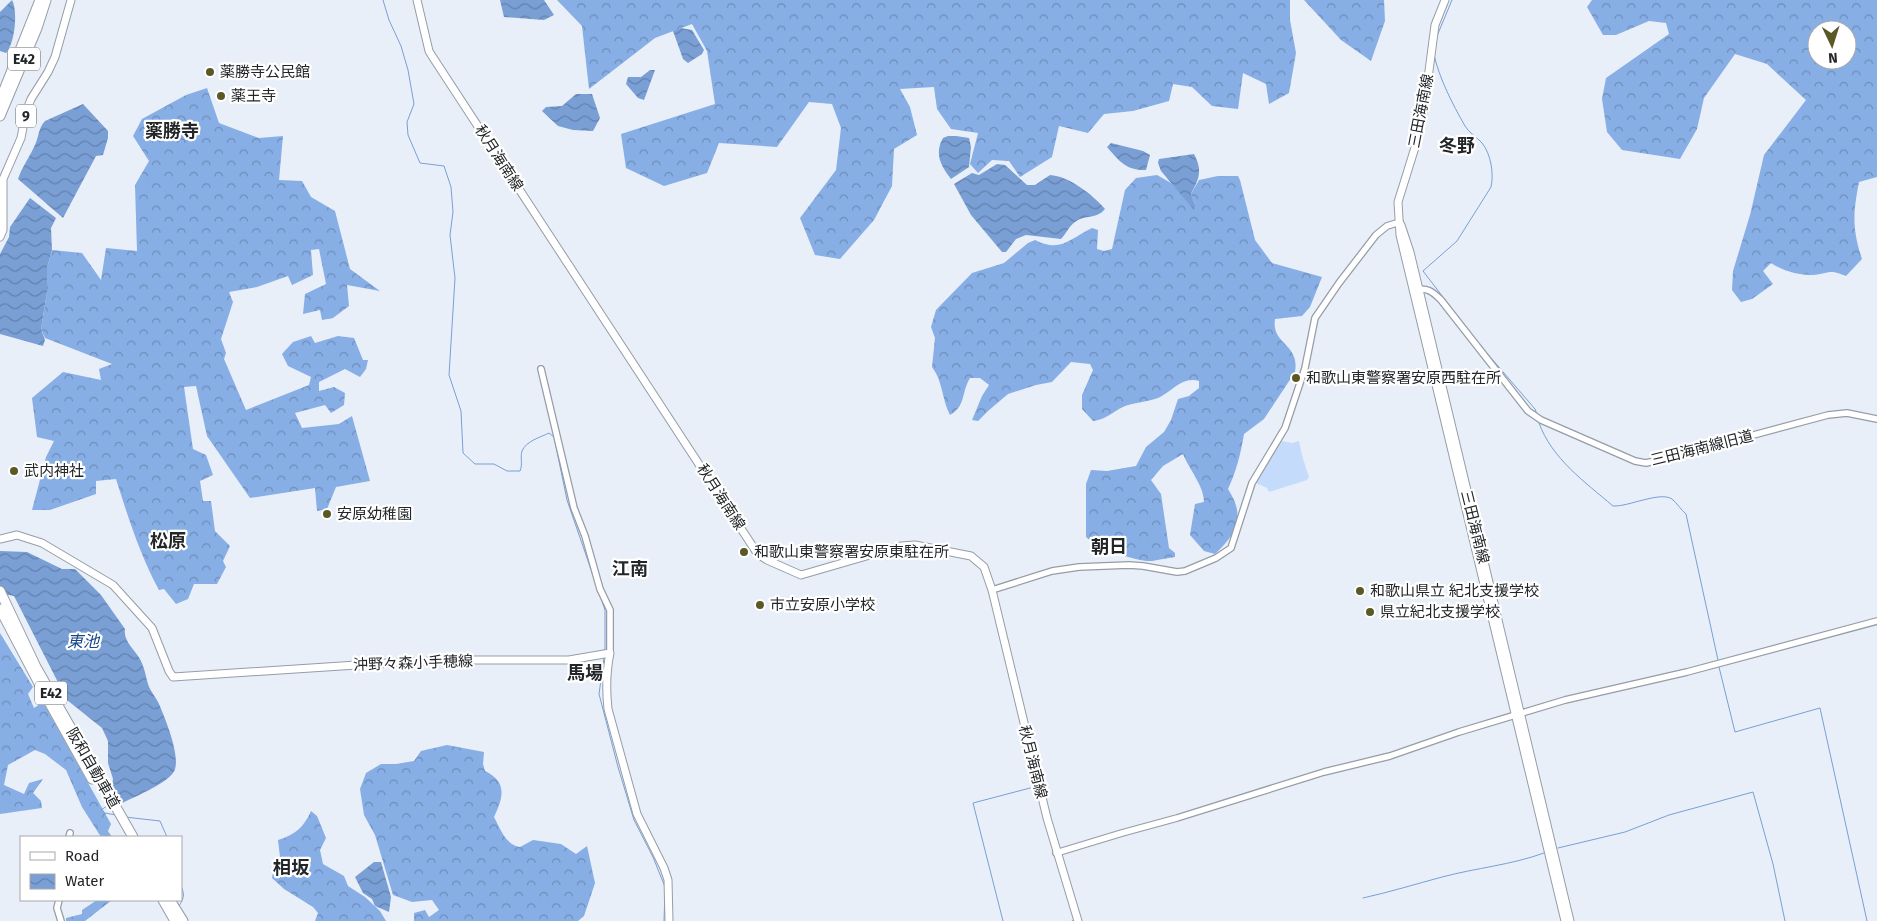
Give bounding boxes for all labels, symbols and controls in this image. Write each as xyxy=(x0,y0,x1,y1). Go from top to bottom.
north arrow xyxy=(1807,20,1857,70)
road number: E42 xyxy=(8,48,40,70)
text: N xyxy=(1828,49,1838,66)
place label: 薬勝寺公民館 xyxy=(220,63,310,81)
marker: 薬勝寺公民館 xyxy=(204,66,216,78)
street label: 三田海南線 xyxy=(1405,72,1437,150)
place label: 薬王寺 xyxy=(231,87,276,105)
marker: 薬王寺 xyxy=(215,90,227,102)
road number: 9 xyxy=(16,104,36,128)
district label: 薬勝寺 xyxy=(145,120,199,142)
street label: 秋月海南線 xyxy=(471,122,527,194)
district label: 冬野 xyxy=(1439,135,1475,157)
place label: 和歌山東警察署安原西駐在所 xyxy=(1306,369,1501,387)
marker: 和歌山東警察署安原西駐在所 xyxy=(1290,372,1302,384)
street label: 三田海南線旧道 xyxy=(1649,427,1755,469)
street label: 秋月海南線 xyxy=(693,461,749,533)
place label: 武内神社 xyxy=(24,462,84,480)
marker: 武内神社 xyxy=(8,465,20,477)
street label: 三田海南線 xyxy=(1457,488,1493,566)
place label: 安原幼稚園 xyxy=(337,505,412,523)
marker: 安原幼稚園 xyxy=(321,508,333,520)
district label: 松原 xyxy=(150,530,186,552)
district label: 朝日 xyxy=(1091,536,1127,558)
place label: 和歌山東警察署安原東駐在所 xyxy=(754,543,949,561)
marker: 和歌山東警察署安原東駐在所 xyxy=(738,546,750,558)
district label: 江南 xyxy=(612,558,648,580)
place label: 和歌山県立 紀北支援学校 xyxy=(1370,582,1539,600)
marker: 和歌山県立 紀北支援学校 xyxy=(1354,585,1366,597)
place label: 市立安原小学校 xyxy=(770,596,875,614)
marker: 市立安原小学校 xyxy=(754,599,766,611)
place label: 県立紀北支援学校 xyxy=(1380,603,1500,621)
marker: 県立紀北支援学校 xyxy=(1364,606,1376,618)
water label: 東池 xyxy=(67,632,101,651)
street label: 沖野々森小手穂線 xyxy=(353,652,473,674)
district label: 馬場 xyxy=(567,662,603,684)
road number: E42 xyxy=(35,681,67,704)
street label: 秋月海南線 xyxy=(1015,723,1051,801)
street label: 阪和自動車道 xyxy=(63,725,123,811)
legend xyxy=(20,836,182,901)
text: Road xyxy=(65,847,100,865)
district label: 相坂 xyxy=(273,857,310,879)
text: Water xyxy=(65,872,104,890)

